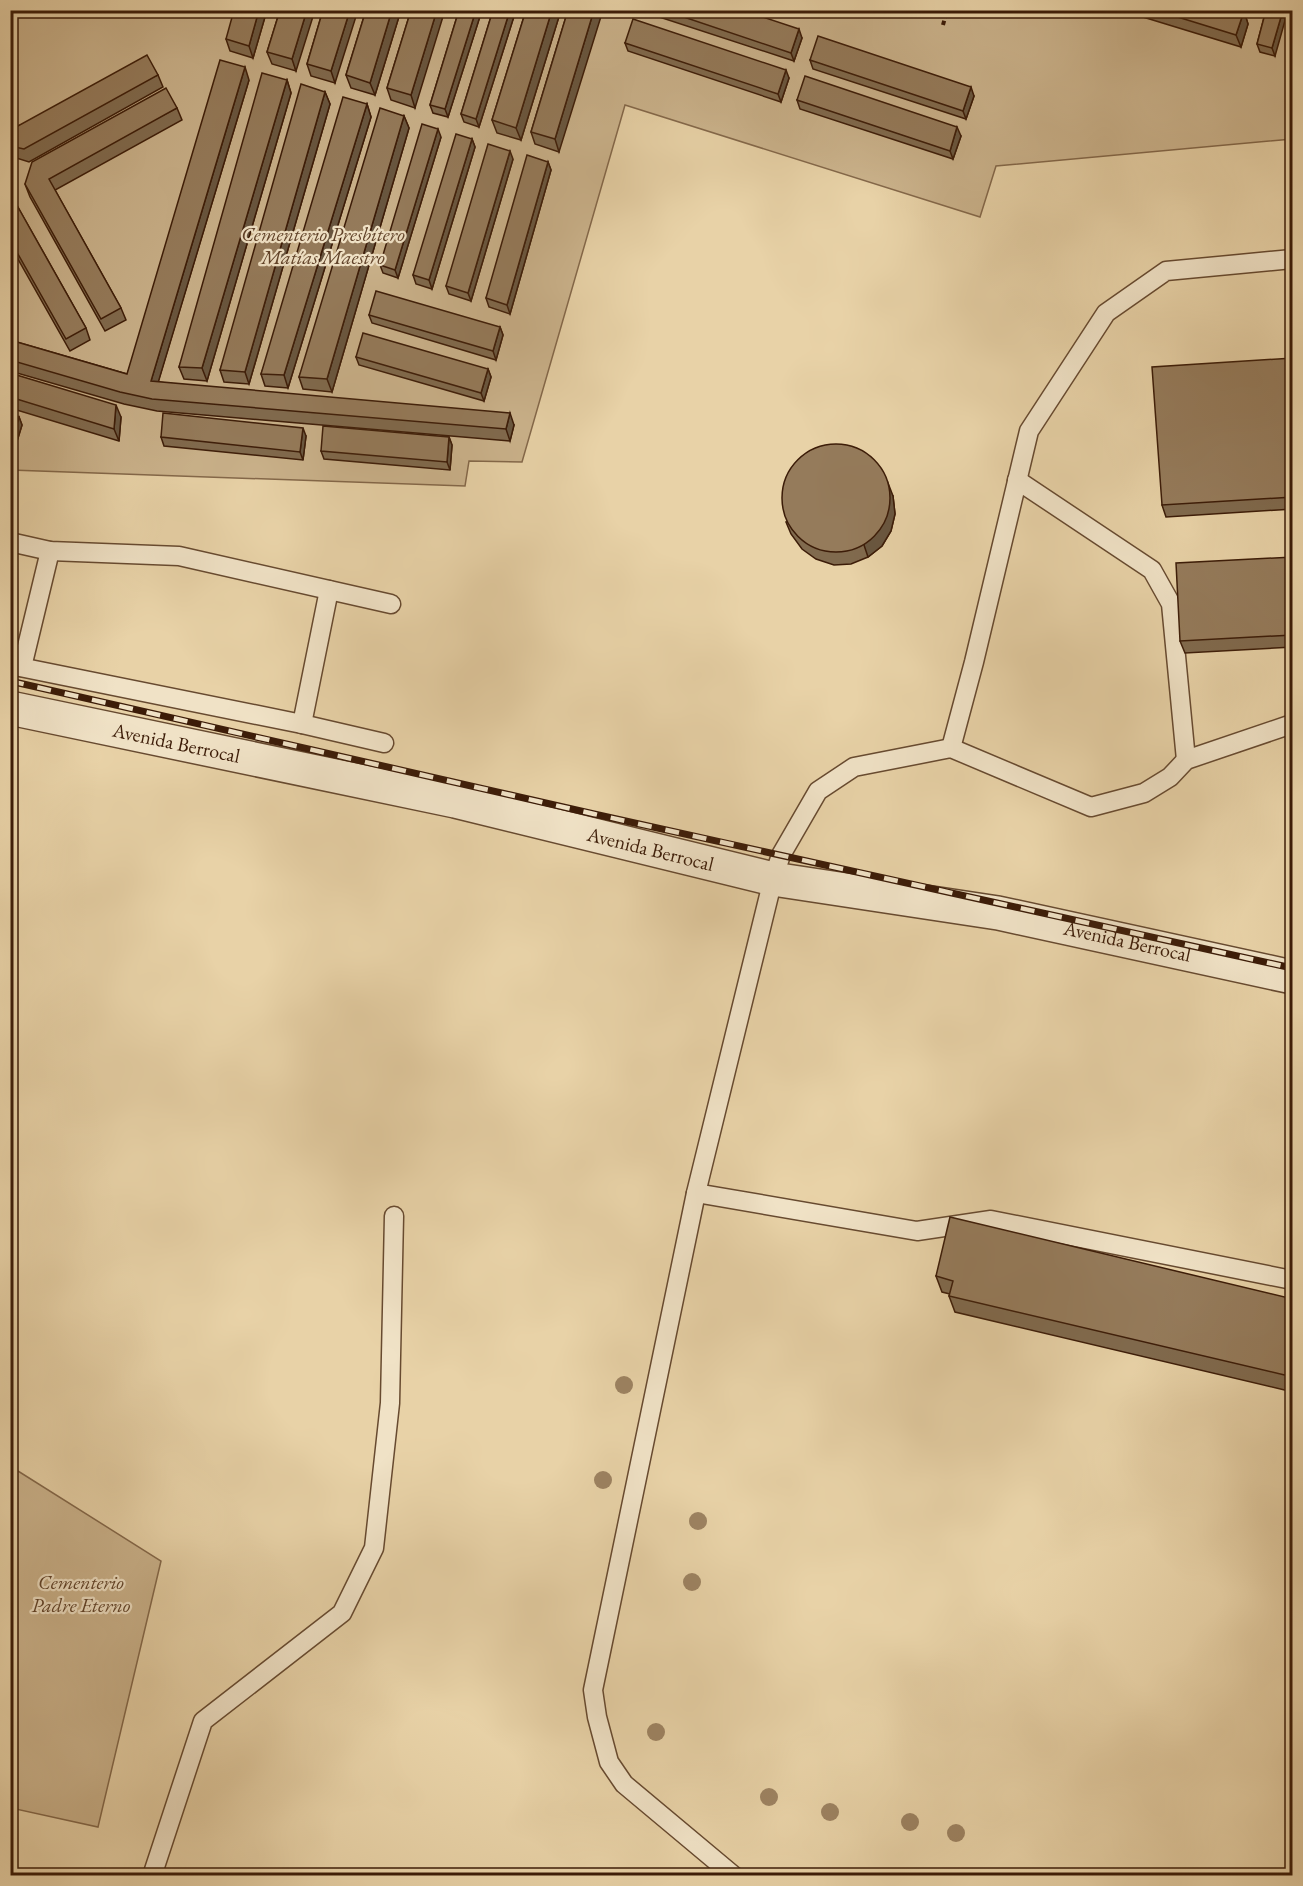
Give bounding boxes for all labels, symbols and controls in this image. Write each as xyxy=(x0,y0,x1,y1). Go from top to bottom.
park label: Cementerio Presbítero Matías Maestro xyxy=(241,221,405,270)
street label: Avenida Berrocal xyxy=(109,717,243,769)
street label: Avenida Berrocal xyxy=(584,821,717,877)
street label: Avenida Berrocal xyxy=(1060,914,1194,968)
park label: Cementerio Padre Eterno xyxy=(32,1569,131,1618)

